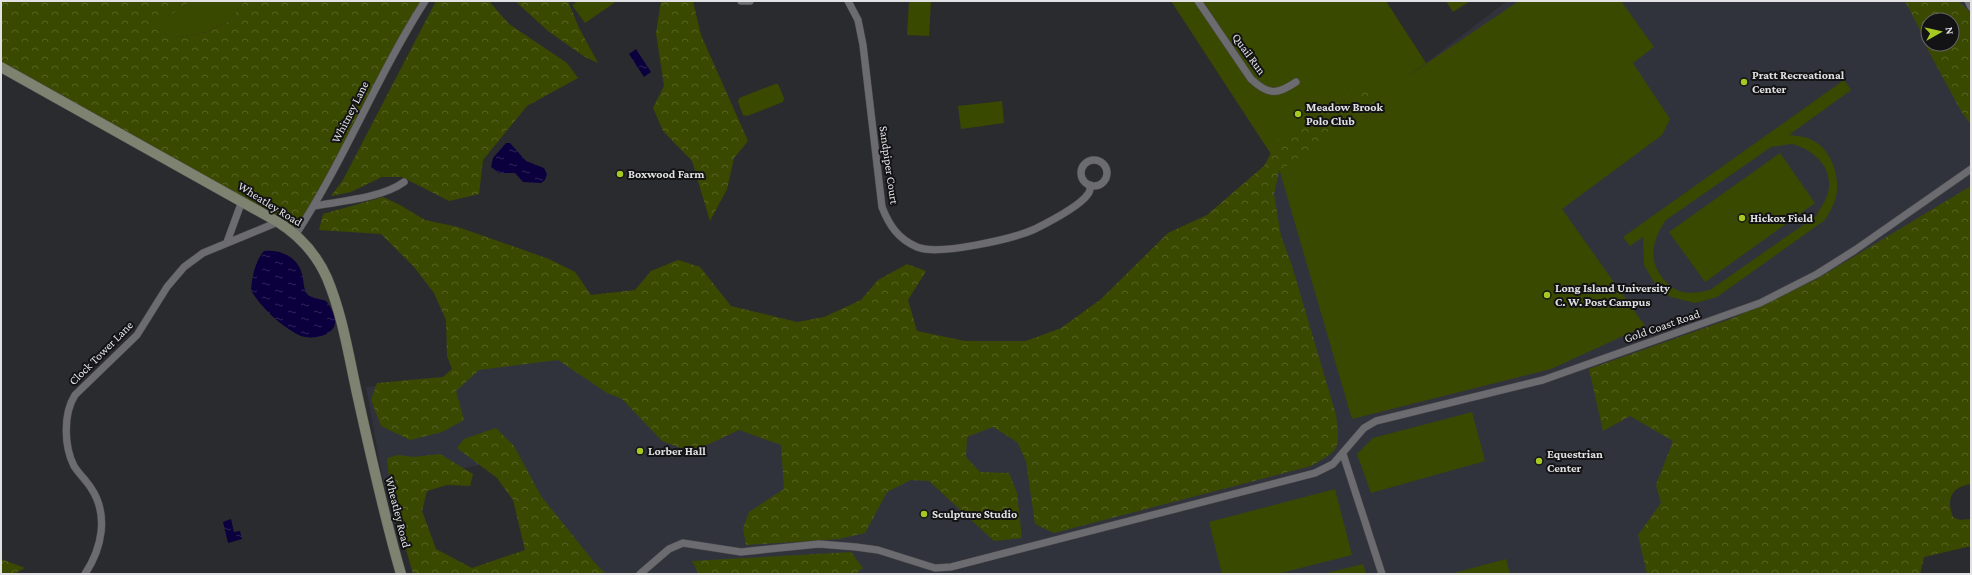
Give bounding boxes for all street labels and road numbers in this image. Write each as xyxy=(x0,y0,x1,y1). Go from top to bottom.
street label: Quail Run xyxy=(1229,31,1269,78)
street label: Whitney Lane xyxy=(328,79,372,145)
street label: Sandpiper Court xyxy=(877,125,902,206)
street label: Wheatley Road xyxy=(235,179,305,230)
street label: Gold Coast Road xyxy=(1622,306,1702,345)
street label: Clock Tower Lane xyxy=(66,318,136,388)
street label: Wheatley Road xyxy=(382,475,414,550)

